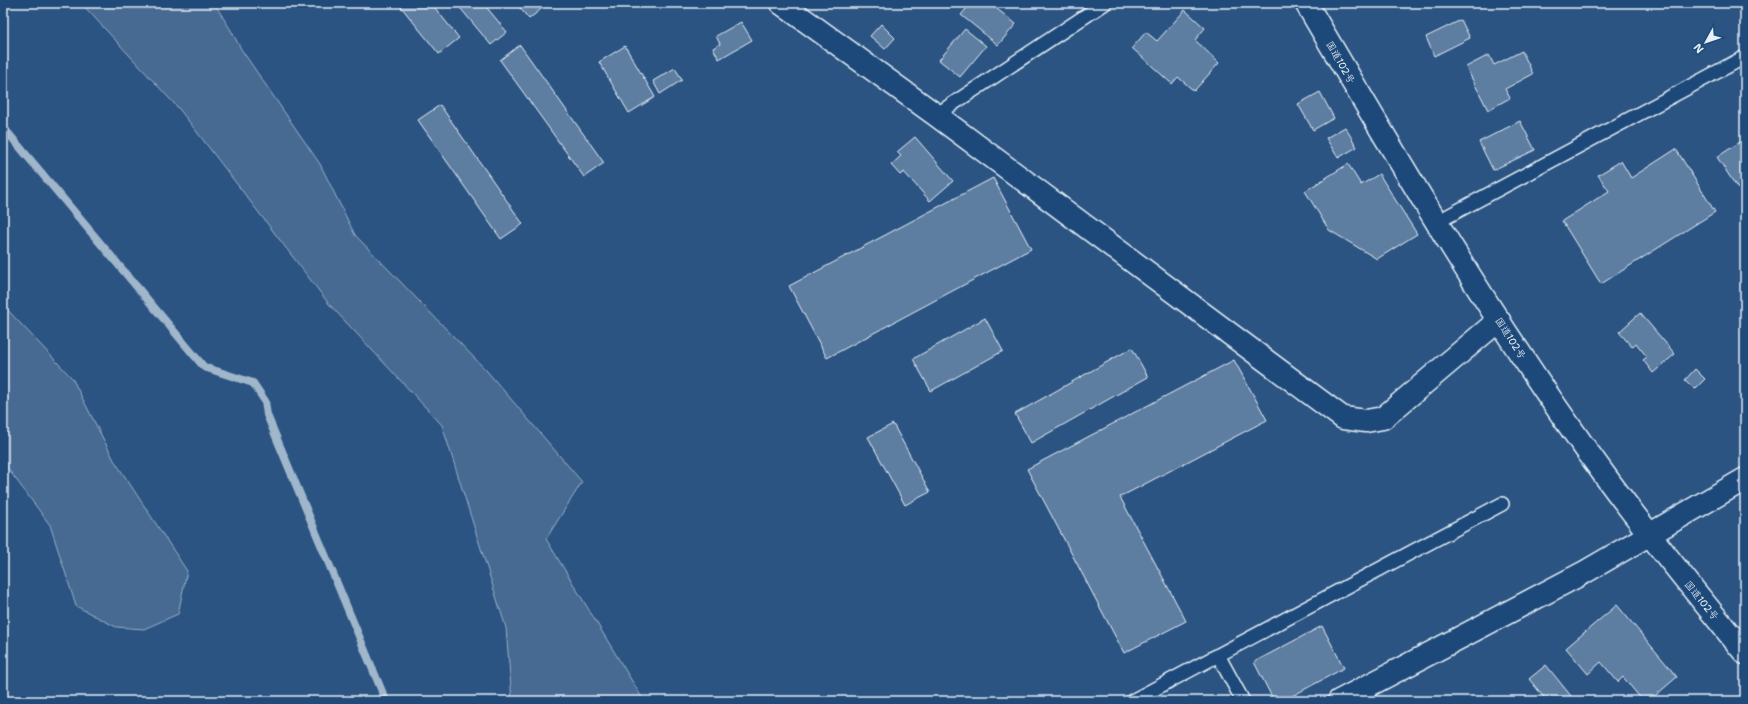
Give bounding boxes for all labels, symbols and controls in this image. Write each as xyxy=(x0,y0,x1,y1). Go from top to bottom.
north arrow xyxy=(1686,22,1726,62)
street label: 国道102号 xyxy=(1323,39,1358,86)
text: N xyxy=(1690,40,1707,56)
street label: 国道102号 xyxy=(1492,315,1529,362)
street label: 国道102号 xyxy=(1682,578,1722,623)

